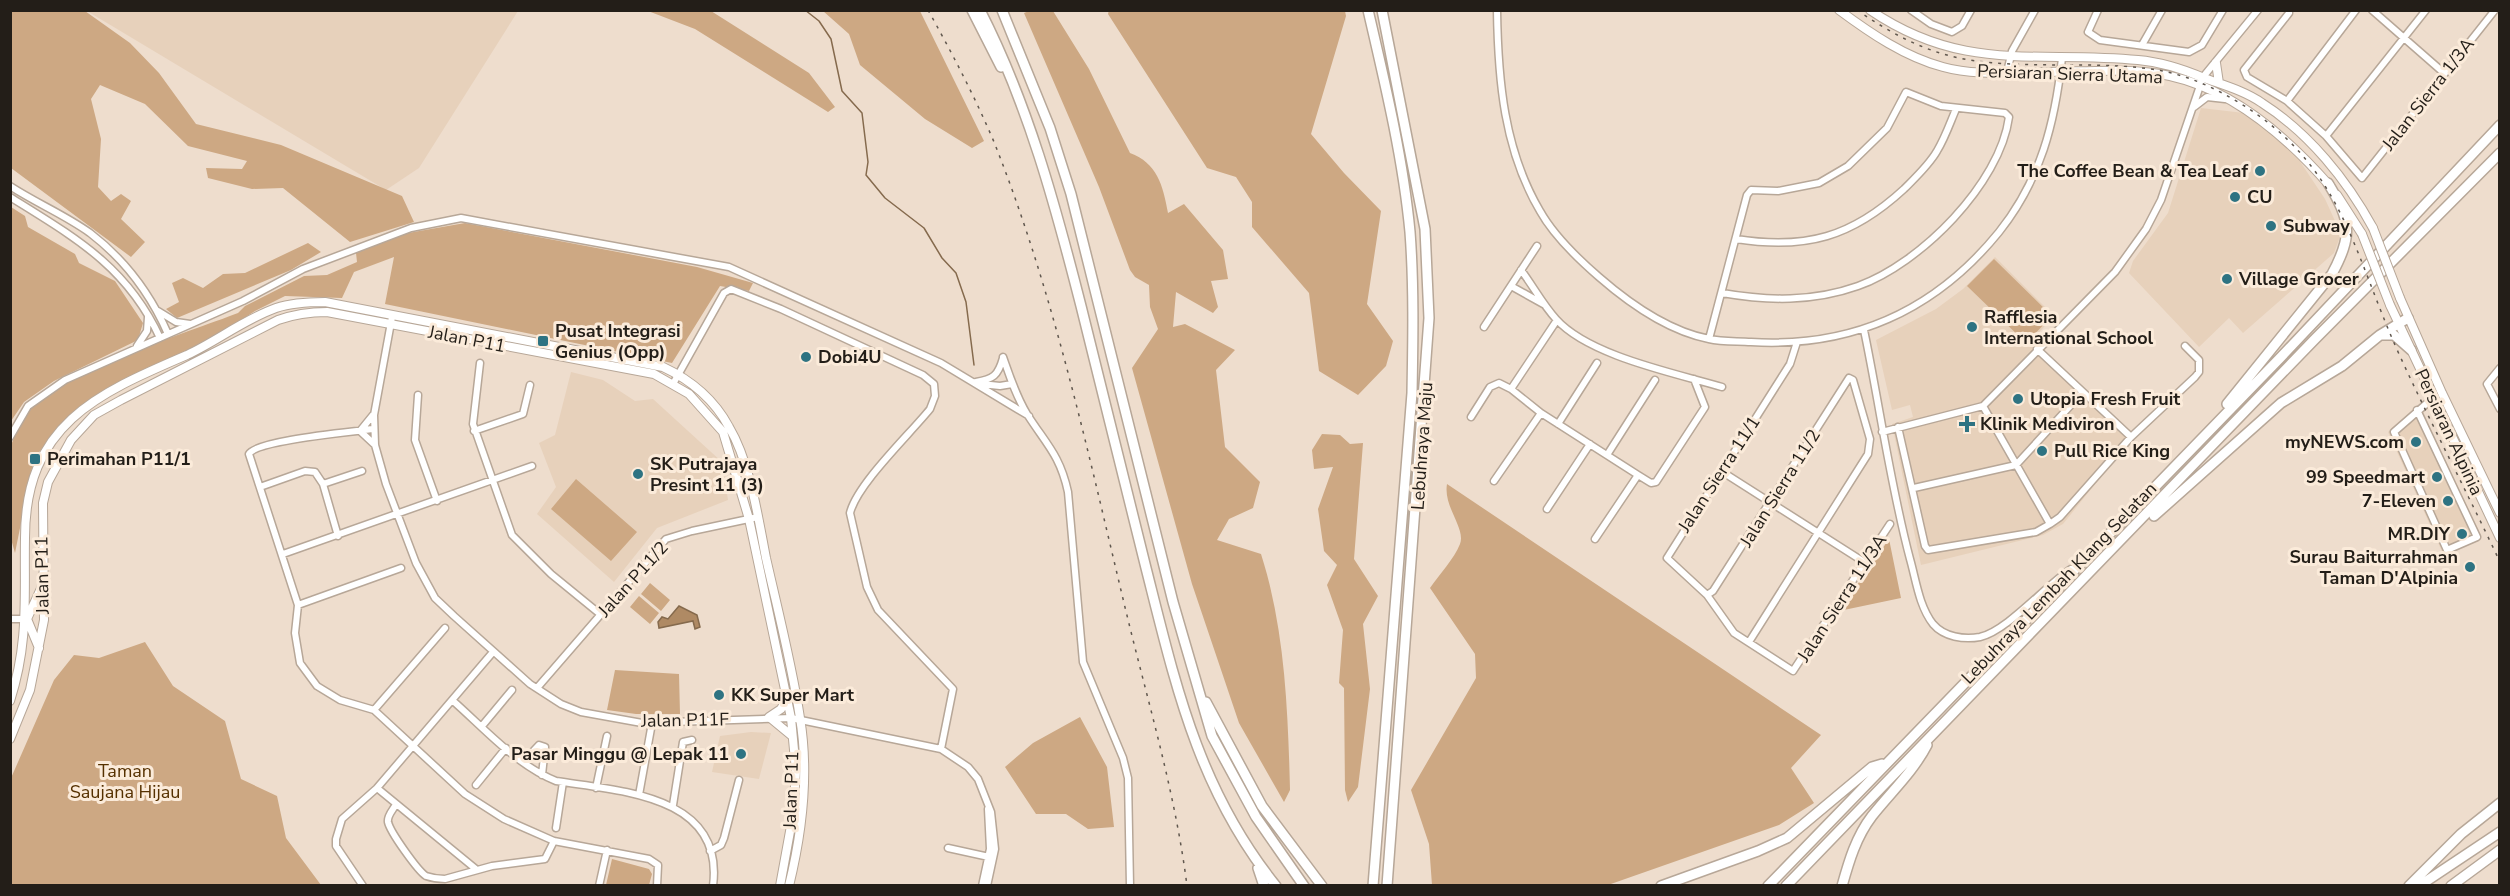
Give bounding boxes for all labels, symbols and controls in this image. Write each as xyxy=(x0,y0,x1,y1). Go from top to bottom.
street label: Jalan Sierra 1/3A xyxy=(2376,33,2480,156)
street label: Persiaran Sierra Utama xyxy=(1977,59,2163,89)
place label: The Coffee Bean & Tea Leaf xyxy=(2017,159,2248,183)
marker: The Coffee Bean & Tea Leaf xyxy=(2253,164,2267,178)
place label: CU xyxy=(2247,185,2273,209)
marker: CU xyxy=(2228,190,2242,204)
place label: Subway xyxy=(2283,214,2350,238)
marker: Subway xyxy=(2264,219,2278,233)
place label: Village Grocer xyxy=(2238,267,2359,291)
marker: Village Grocer xyxy=(2220,272,2234,286)
place label: Rafflesia International School xyxy=(1984,305,2154,350)
place label: Pusat Integrasi Genius (Opp) xyxy=(555,319,681,364)
street label: Jalan P11 xyxy=(425,320,508,358)
marker: Rafflesia International School xyxy=(1965,320,1979,334)
marker: Pusat Integrasi Genius (Opp) xyxy=(536,334,550,348)
place label: Dobi4U xyxy=(818,345,882,369)
marker: Dobi4U xyxy=(799,350,813,364)
street label: Persiaran Alpinia xyxy=(2409,365,2489,499)
street label: Lebuhraya Maju xyxy=(1406,381,1438,511)
place label: Utopia Fresh Fruit xyxy=(2030,387,2180,411)
marker: Utopia Fresh Fruit xyxy=(2011,392,2025,406)
street label: Jalan Sierra 11/1 xyxy=(1672,411,1766,538)
place label: Klinik Mediviron xyxy=(1980,412,2115,436)
marker: Klinik Mediviron xyxy=(1958,415,1976,433)
street label: Jalan Sierra 11/2 xyxy=(1734,425,1826,552)
place label: myNEWS.com xyxy=(2285,430,2404,454)
marker: myNEWS.com xyxy=(2409,435,2423,449)
place label: Pull Rice King xyxy=(2054,439,2170,463)
marker: Pull Rice King xyxy=(2035,444,2049,458)
place label: Perimahan P11/1 xyxy=(47,447,191,471)
marker: Perimahan P11/1 xyxy=(28,452,42,466)
place label: SK Putrajaya Presint 11 (3) xyxy=(650,452,764,497)
place label: 99 Speedmart xyxy=(2306,465,2425,489)
marker: SK Putrajaya Presint 11 (3) xyxy=(631,467,645,481)
marker: 99 Speedmart xyxy=(2430,470,2444,484)
street label: Lebuhraya Lembah Klang Selatan xyxy=(1956,477,2162,689)
place label: 7-Eleven xyxy=(2362,489,2436,513)
marker: 7-Eleven xyxy=(2441,494,2455,508)
place label: MR.DIY xyxy=(2388,522,2451,546)
marker: MR.DIY xyxy=(2455,527,2469,541)
street label: Jalan Sierra 11/3A xyxy=(1791,530,1892,667)
street label: Jalan P11 xyxy=(29,536,55,615)
street label: Jalan P11/2 xyxy=(592,536,673,623)
place label: Surau Baiturrahman Taman D'Alpinia xyxy=(2289,545,2458,590)
marker: Surau Baiturrahman Taman D'Alpinia xyxy=(2463,560,2477,574)
place label: KK Super Mart xyxy=(731,683,854,707)
marker: KK Super Mart xyxy=(712,688,726,702)
street label: Jalan P11F xyxy=(640,707,729,733)
place label: Pasar Minggu @ Lepak 11 xyxy=(511,742,729,766)
marker: Pasar Minggu @ Lepak 11 xyxy=(734,747,748,761)
street label: Jalan P11 xyxy=(778,751,804,830)
park label: Taman Saujana Hijau xyxy=(70,759,180,804)

